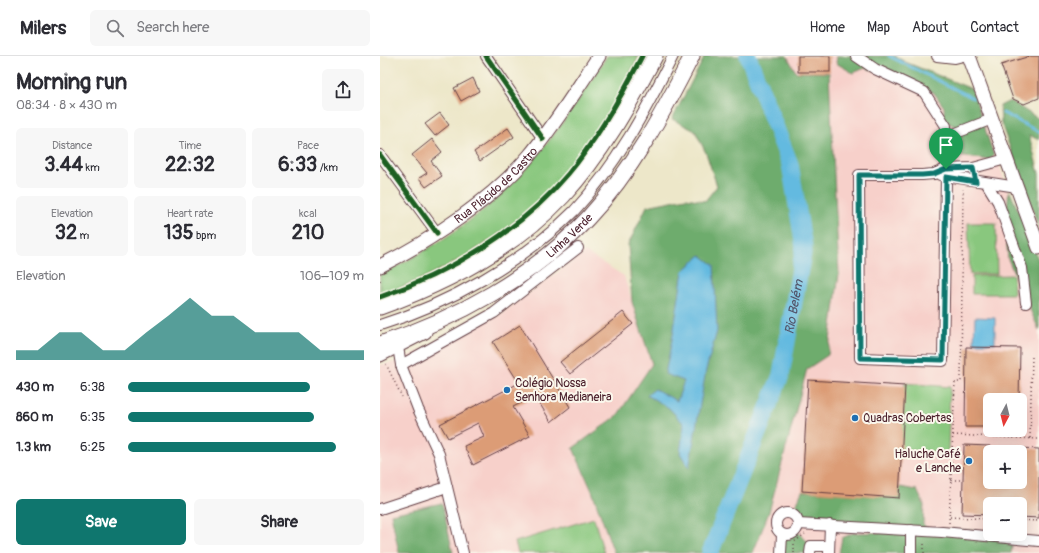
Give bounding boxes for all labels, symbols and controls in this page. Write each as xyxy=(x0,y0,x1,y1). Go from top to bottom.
search box xyxy=(90,10,370,46)
text: Milers xyxy=(20,16,66,40)
icon: search xyxy=(104,17,126,39)
text: Search here xyxy=(136,18,210,37)
text: Home xyxy=(810,19,845,36)
text: Map xyxy=(867,19,890,36)
text: About xyxy=(912,19,948,36)
text: Contact xyxy=(970,19,1019,36)
text: Morning run xyxy=(16,68,127,96)
button: share xyxy=(322,69,364,111)
text: 08:34 · 8 × 430 m xyxy=(16,97,117,113)
pin xyxy=(929,128,963,169)
icon: arrive xyxy=(935,134,957,156)
text: Distance xyxy=(52,139,92,152)
text: Time xyxy=(179,139,202,152)
text: Pace xyxy=(297,139,319,152)
street label: Rua Plácido de Castro xyxy=(452,144,542,227)
text: 3.44 xyxy=(44,152,83,177)
text: 22:32 xyxy=(165,152,215,177)
text: 6:33 xyxy=(278,152,317,177)
text: km xyxy=(83,161,100,174)
text: /km xyxy=(317,161,338,174)
text: Elevation xyxy=(51,207,93,220)
text: Heart rate xyxy=(167,207,213,220)
text: kcal xyxy=(299,207,317,220)
street label: Linha Verde xyxy=(543,211,596,261)
text: 32 xyxy=(55,220,77,245)
text: 135 xyxy=(164,220,194,245)
text: 210 xyxy=(292,220,324,245)
text: m xyxy=(77,229,89,242)
text: bpm xyxy=(194,229,216,242)
text: Elevation xyxy=(16,268,66,284)
text: 106–109 m xyxy=(300,268,364,284)
water label: Rio Belém xyxy=(782,277,807,335)
place label: Colégio Nossa Senhora Medianeira xyxy=(515,376,612,405)
text: 430 m xyxy=(16,379,54,395)
text: 6:38 xyxy=(80,379,105,395)
marker: Colégio Nossa Senhora Medianeira xyxy=(502,385,512,395)
north arrow xyxy=(983,393,1027,437)
map controls xyxy=(983,393,1027,541)
text: 860 m xyxy=(16,409,53,425)
text: 6:35 xyxy=(80,409,105,425)
place label: Quadras Cobertas xyxy=(863,411,952,426)
marker: Quadras Cobertas xyxy=(850,413,860,423)
text: 1.3 km xyxy=(16,439,51,455)
text: 6:25 xyxy=(80,439,105,455)
button: + xyxy=(983,445,1027,489)
place label: Haluche Café e Lanche xyxy=(894,447,961,476)
marker: Haluche Café e Lanche xyxy=(964,456,974,466)
button: − xyxy=(983,497,1027,541)
button: Save xyxy=(16,499,186,545)
button: Share xyxy=(194,499,364,545)

